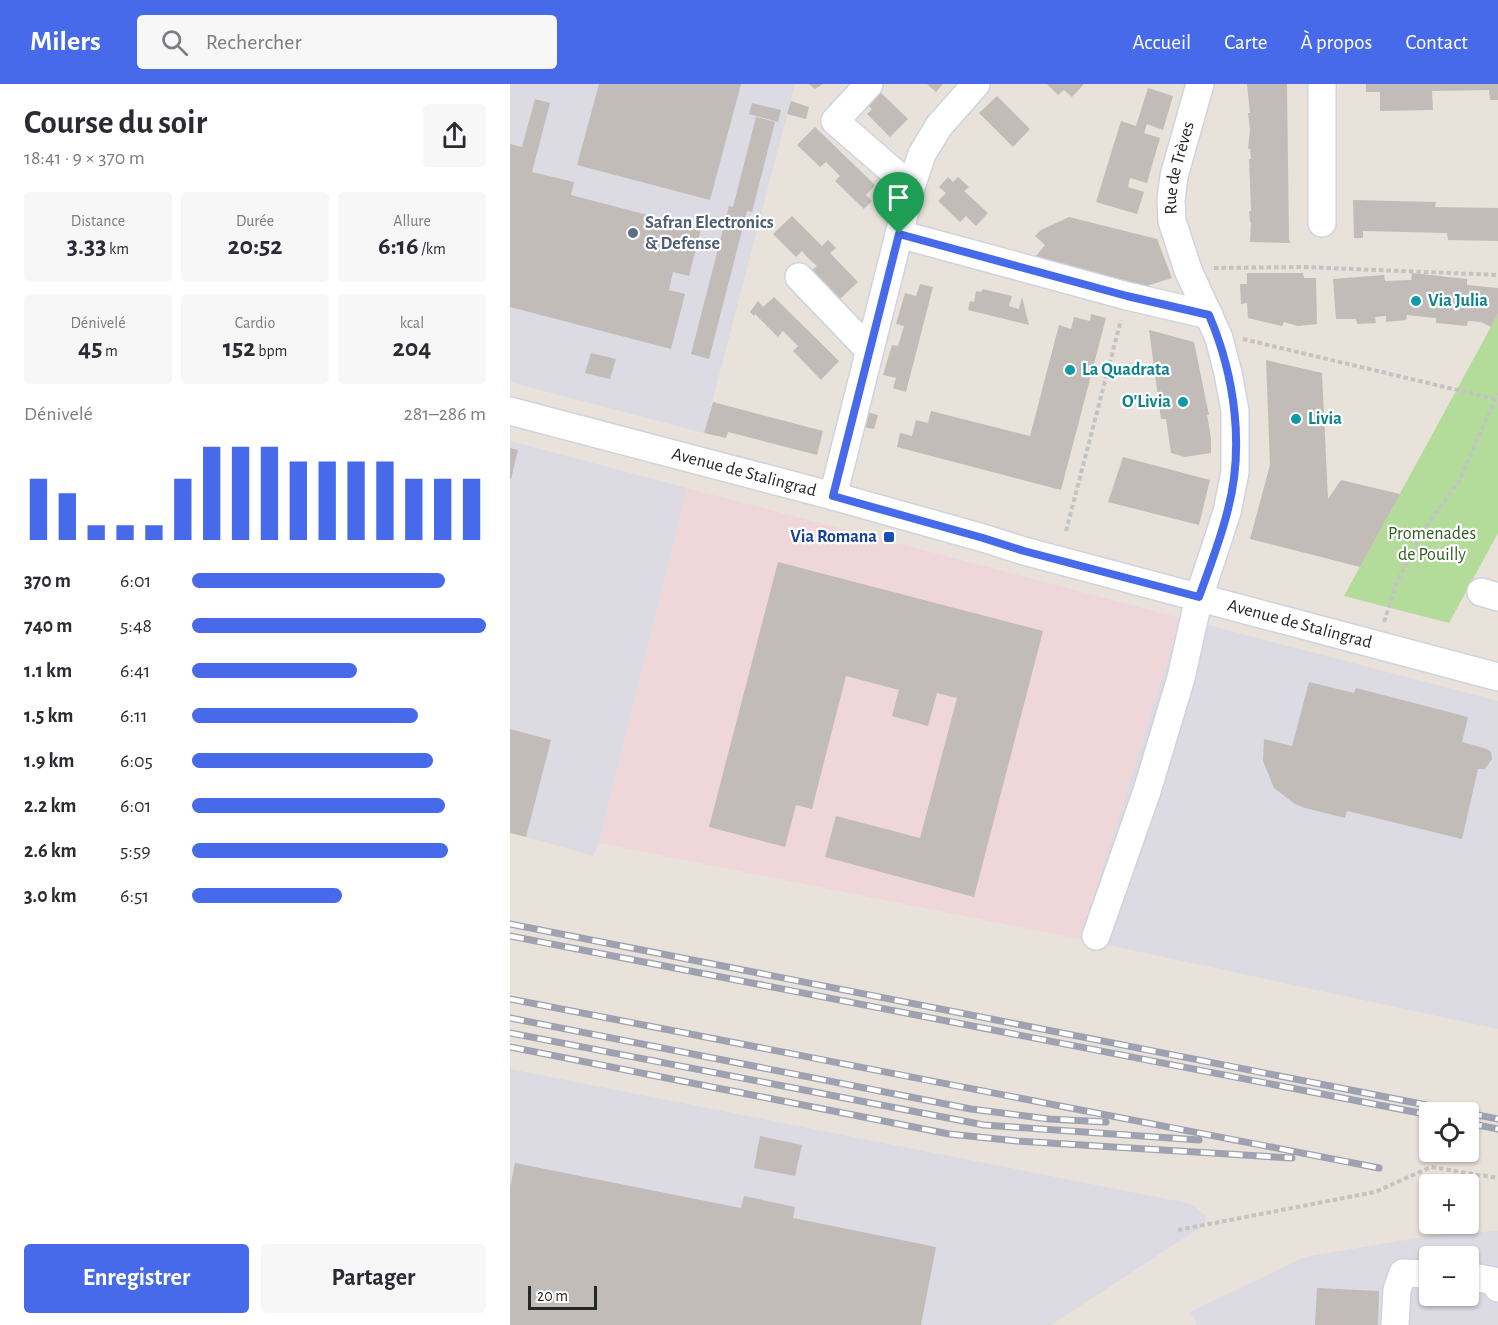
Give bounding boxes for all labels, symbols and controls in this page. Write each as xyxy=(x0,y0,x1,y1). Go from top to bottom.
search box xyxy=(137,15,557,69)
icon: search xyxy=(158,26,191,59)
text: Milers xyxy=(30,28,101,56)
text: Rechercher xyxy=(206,31,302,53)
text: Accueil xyxy=(1133,32,1191,53)
text: Carte xyxy=(1224,32,1267,53)
text: À propos xyxy=(1300,32,1372,53)
text: Contact xyxy=(1405,32,1468,53)
button: share xyxy=(423,104,486,167)
text: Course du soir xyxy=(24,107,207,140)
street label: Rue de Trèves xyxy=(1162,119,1198,215)
text: 18:41 · 9 × 370 m xyxy=(24,148,145,168)
pin xyxy=(873,172,924,234)
icon: arrive xyxy=(882,181,915,214)
text: Distance xyxy=(71,213,125,229)
text: Durée xyxy=(236,213,274,229)
text: Allure xyxy=(393,213,431,229)
place label: Safran Electronics & Defense xyxy=(645,214,774,253)
marker: Safran Electronics & Defense xyxy=(626,226,640,240)
text: 3.33 xyxy=(67,233,106,259)
text: 20:52 xyxy=(227,233,283,259)
text: 6:16 xyxy=(378,233,419,259)
text: km xyxy=(106,241,129,257)
text: /km xyxy=(419,241,446,257)
place label: Via Julia xyxy=(1428,292,1488,310)
marker: Via Julia xyxy=(1409,294,1423,308)
text: Dénivelé xyxy=(70,315,126,331)
text: Cardio xyxy=(235,315,275,331)
text: kcal xyxy=(400,315,424,331)
text: 45 xyxy=(78,335,102,361)
text: 152 xyxy=(223,335,256,361)
text: 204 xyxy=(393,335,431,361)
text: m xyxy=(102,343,118,359)
text: bpm xyxy=(256,343,287,359)
place label: La Quadrata xyxy=(1082,361,1170,379)
marker: La Quadrata xyxy=(1063,363,1077,377)
place label: O'Livia xyxy=(1122,393,1171,411)
marker: O'Livia xyxy=(1176,395,1190,409)
text: Dénivelé xyxy=(24,404,93,424)
text: 281–286 m xyxy=(404,404,486,424)
place label: Livia xyxy=(1308,410,1342,428)
marker: Livia xyxy=(1289,412,1303,426)
street label: Avenue de Stalingrad xyxy=(670,445,818,500)
park label: Promenades de Pouilly xyxy=(1388,525,1476,564)
place label: Via Romana xyxy=(790,528,877,546)
marker: Via Romana xyxy=(882,530,896,544)
text: 370 m xyxy=(24,571,71,591)
text: 6:01 xyxy=(120,571,151,591)
street label: Avenue de Stalingrad xyxy=(1225,596,1374,652)
text: 740 m xyxy=(24,616,72,636)
text: 5:48 xyxy=(120,616,152,636)
text: 1.1 km xyxy=(24,661,72,681)
text: 6:41 xyxy=(120,661,150,681)
text: 1.5 km xyxy=(24,706,73,726)
text: 6:11 xyxy=(120,706,148,726)
text: 1.9 km xyxy=(24,751,75,771)
text: 6:05 xyxy=(120,751,153,771)
text: 2.2 km xyxy=(24,796,76,816)
text: 6:01 xyxy=(120,796,151,816)
text: 2.6 km xyxy=(24,841,77,861)
text: 5:59 xyxy=(120,841,151,861)
text: 3.0 km xyxy=(24,886,77,906)
text: 6:51 xyxy=(120,886,149,906)
map controls xyxy=(1419,1102,1479,1306)
button: locate xyxy=(1419,1102,1479,1162)
button: + xyxy=(1419,1174,1479,1234)
button: Enregistrer xyxy=(24,1244,249,1313)
button: Partager xyxy=(261,1244,486,1313)
button: − xyxy=(1419,1246,1479,1306)
scale bar xyxy=(528,1283,597,1310)
text: 20 m xyxy=(537,1288,568,1304)

